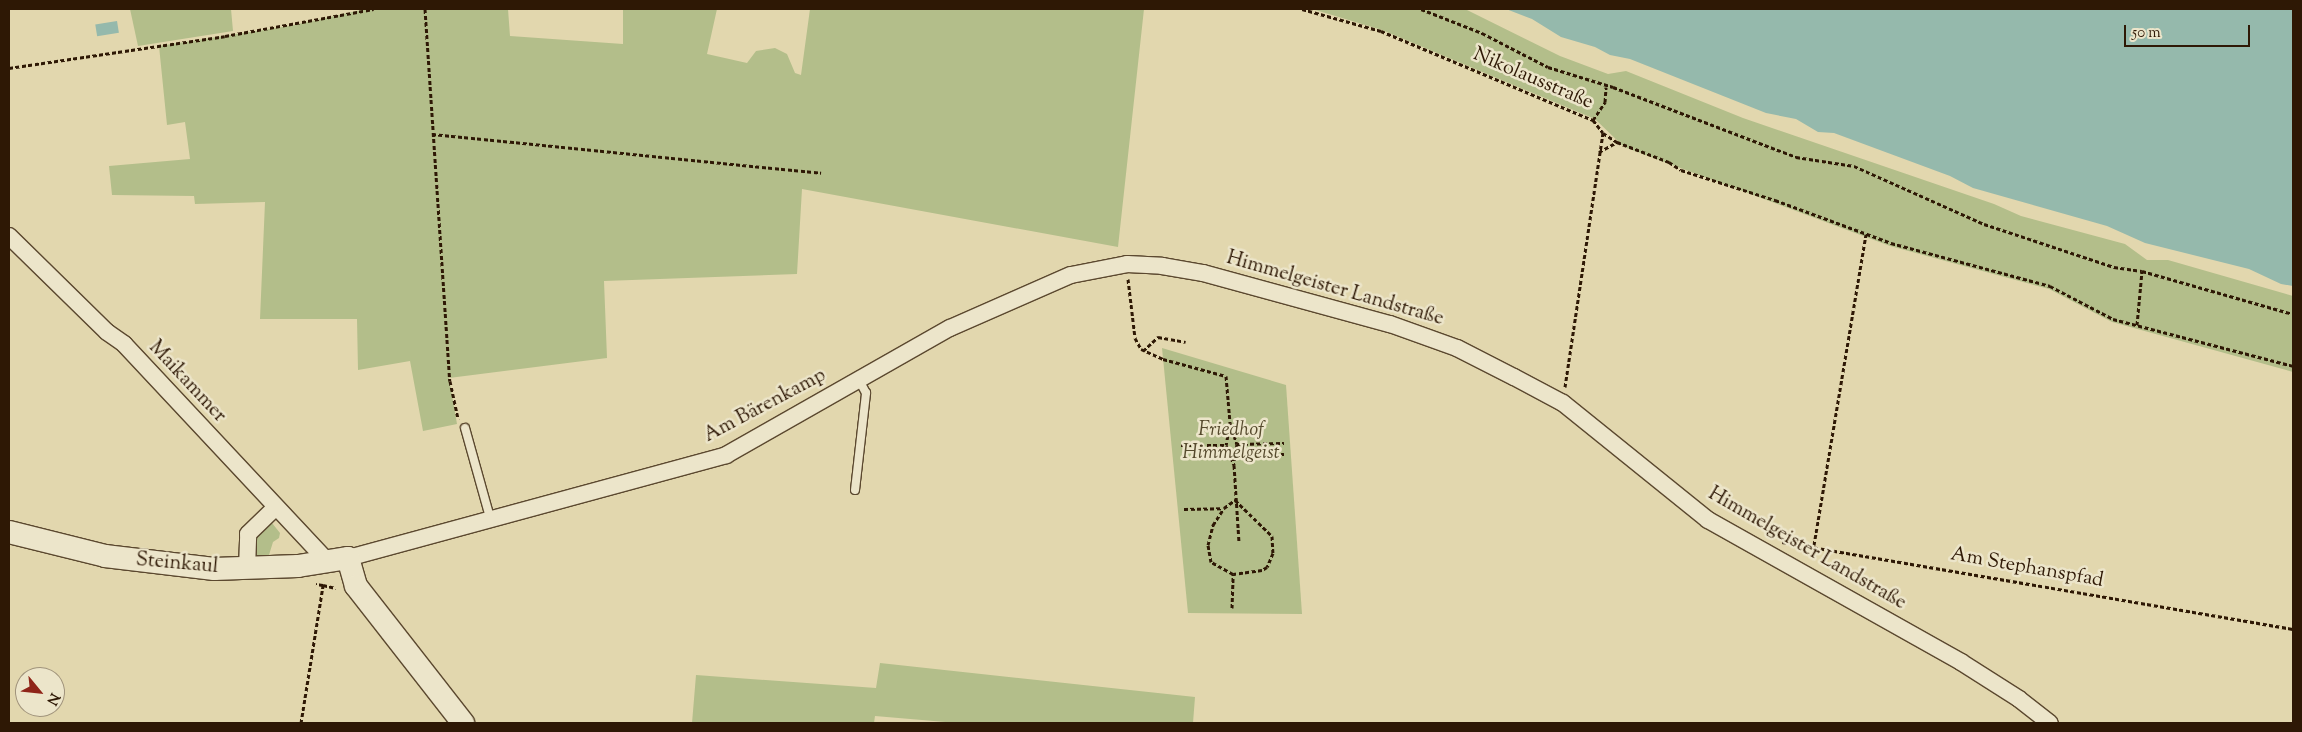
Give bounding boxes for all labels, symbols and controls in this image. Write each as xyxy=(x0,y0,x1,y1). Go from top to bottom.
scale bar xyxy=(2127,15,2253,47)
text: 50 m xyxy=(2132,23,2161,44)
street label: Nikolausstraße xyxy=(1469,43,1597,115)
street label: Himmelgeister Landstraße xyxy=(1224,246,1446,332)
street label: Maikammer xyxy=(143,336,231,428)
street label: Am Bärenkamp xyxy=(700,364,830,448)
park label: Friedhof Himmelgeist xyxy=(1182,419,1280,466)
street label: Himmelgeister Landstraße xyxy=(1704,482,1910,616)
street label: Am Stephanspfad xyxy=(1949,543,2105,593)
street label: Steinkaul xyxy=(135,548,219,580)
north arrow xyxy=(15,667,65,717)
text: N xyxy=(41,689,64,708)

